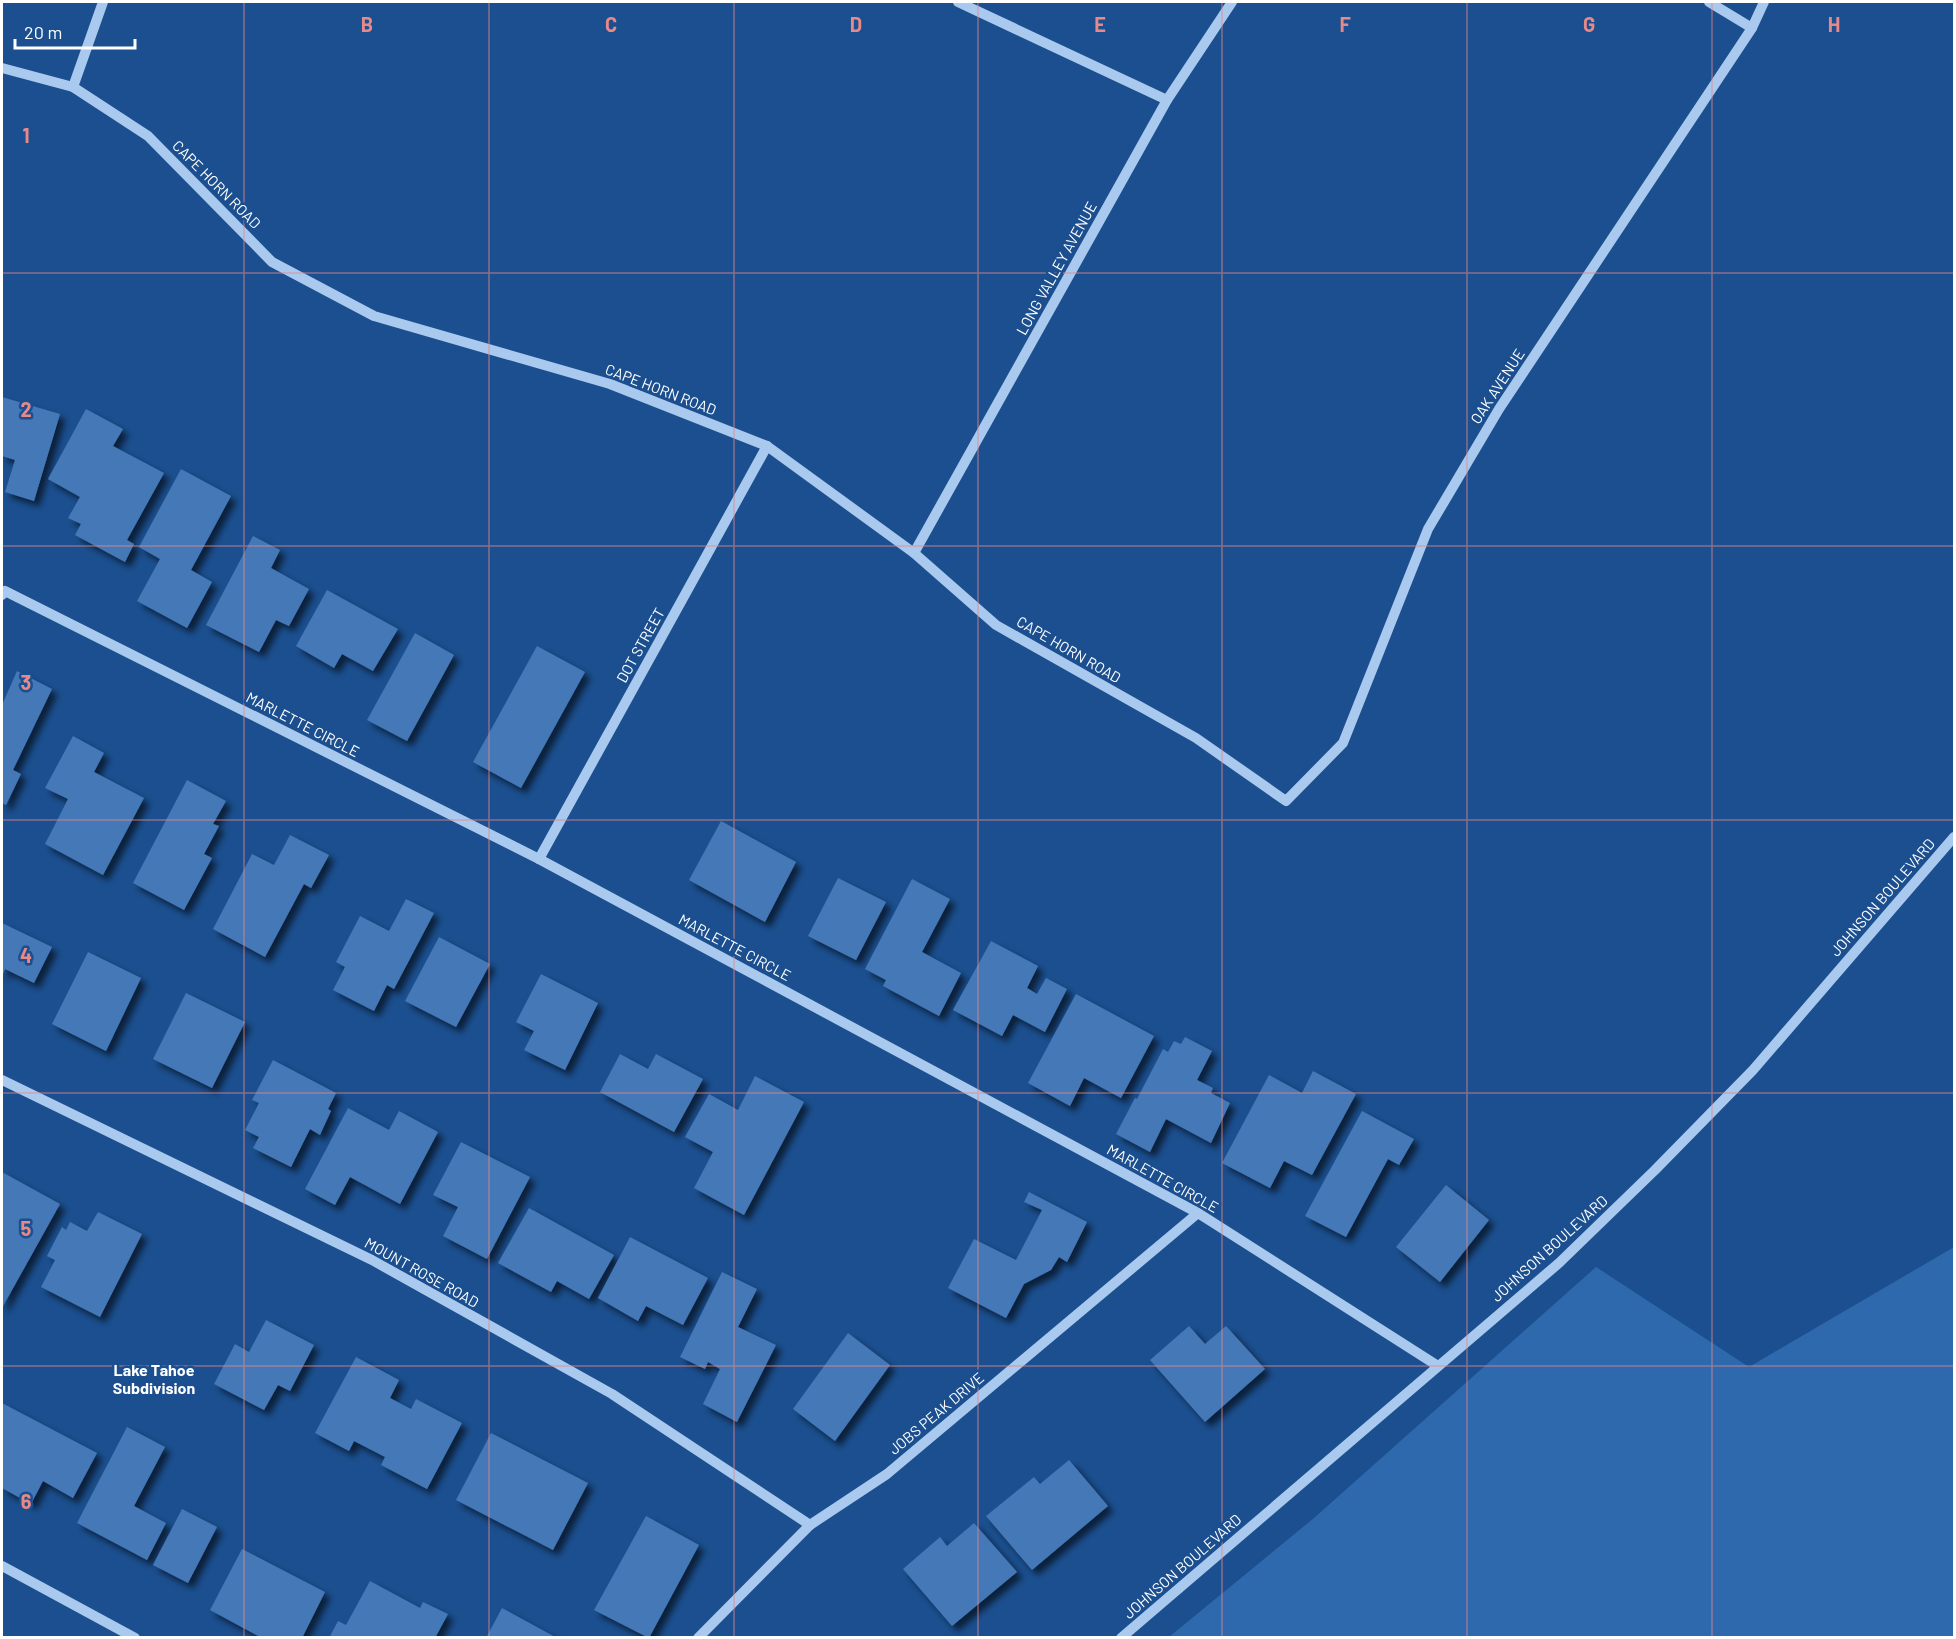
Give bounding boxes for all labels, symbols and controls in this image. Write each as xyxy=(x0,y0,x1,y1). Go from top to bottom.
scale bar xyxy=(15,12,135,50)
text: B xyxy=(361,12,373,36)
text: C xyxy=(605,12,617,36)
text: D xyxy=(850,12,862,36)
text: E xyxy=(1094,12,1106,36)
text: F xyxy=(1339,12,1351,36)
text: G xyxy=(1583,12,1595,36)
text: H xyxy=(1828,12,1840,36)
text: 20 m xyxy=(24,21,62,43)
text: 1 xyxy=(22,123,30,147)
street label: CAPE HORN ROAD xyxy=(169,136,265,232)
street label: LONG VALLEY AVENUE xyxy=(1012,198,1100,338)
street label: OAK AVENUE xyxy=(1466,345,1528,427)
street label: CAPE HORN ROAD xyxy=(603,360,719,418)
text: 2 xyxy=(20,397,32,421)
street label: DOT STREET xyxy=(612,604,668,686)
street label: CAPE HORN ROAD xyxy=(1014,612,1124,686)
text: 3 xyxy=(21,670,31,694)
street label: MARLETTE CIRCLE xyxy=(243,688,363,760)
street label: JOHNSON BOULEVARD xyxy=(1826,834,1938,960)
street label: MARLETTE CIRCLE xyxy=(676,910,794,984)
text: 4 xyxy=(20,943,32,967)
street label: MARLETTE CIRCLE xyxy=(1104,1140,1222,1216)
street label: JOHNSON BOULEVARD xyxy=(1487,1191,1611,1305)
text: 5 xyxy=(21,1216,32,1240)
street label: MOUNT ROSE ROAD xyxy=(362,1233,482,1311)
district label: Lake Tahoe Subdivision xyxy=(113,1360,195,1397)
street label: JOBS PEAK DRIVE xyxy=(885,1368,987,1458)
text: 6 xyxy=(21,1489,32,1513)
street label: JOHNSON BOULEVARD xyxy=(1119,1510,1245,1622)

